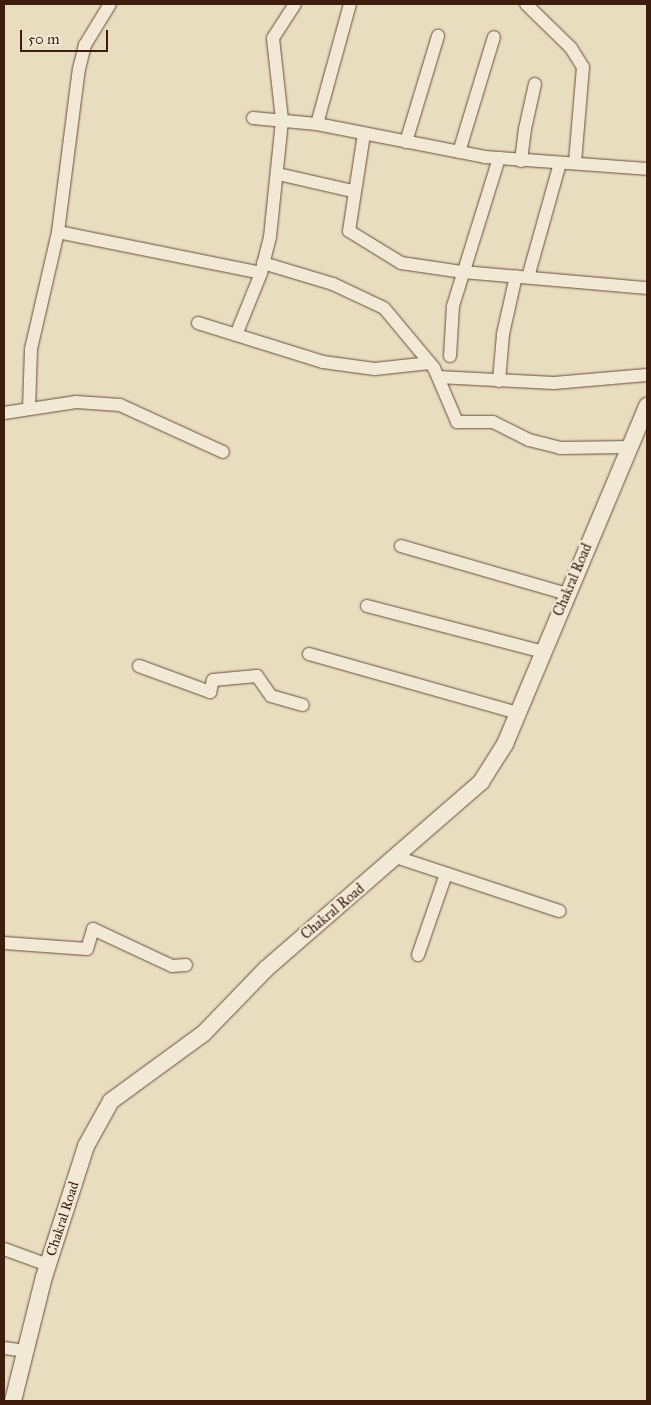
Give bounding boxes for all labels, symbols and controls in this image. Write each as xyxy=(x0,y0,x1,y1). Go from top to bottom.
scale bar xyxy=(22,20,110,52)
text: 50 m xyxy=(28,30,60,48)
street label: Chakral Road xyxy=(550,541,596,619)
street label: Chakral Road xyxy=(298,881,368,943)
street label: Chakral Road xyxy=(43,1180,83,1258)

